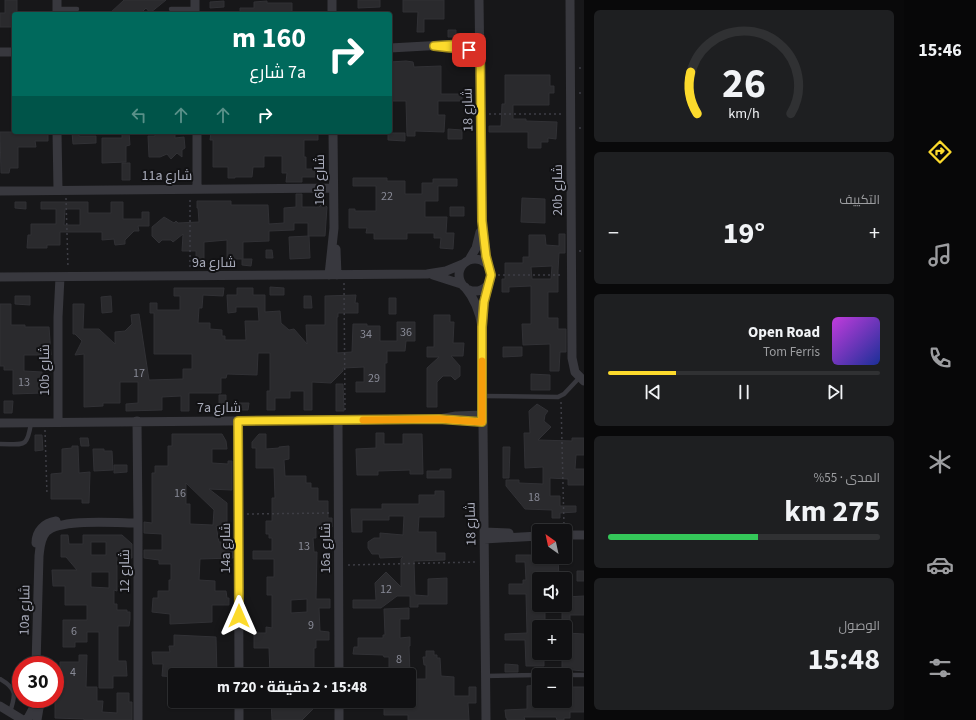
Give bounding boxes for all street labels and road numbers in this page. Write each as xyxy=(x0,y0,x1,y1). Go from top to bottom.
street label: شارع 18 xyxy=(458,88,478,132)
street label: 16b شارع xyxy=(310,154,330,206)
street label: 20b شارع xyxy=(548,164,568,216)
street label: 11a شارع xyxy=(142,166,192,186)
street label: 9a شارع xyxy=(192,253,236,273)
street label: 10b شارع xyxy=(35,344,55,396)
street label: 7a شارع xyxy=(197,398,241,418)
street label: شارع 18 xyxy=(461,502,481,546)
street label: 14a شارع xyxy=(216,523,236,573)
street label: 16a شارع xyxy=(316,523,336,573)
street label: شارع 12 xyxy=(115,549,135,593)
street label: 10a شارع xyxy=(15,584,35,636)

